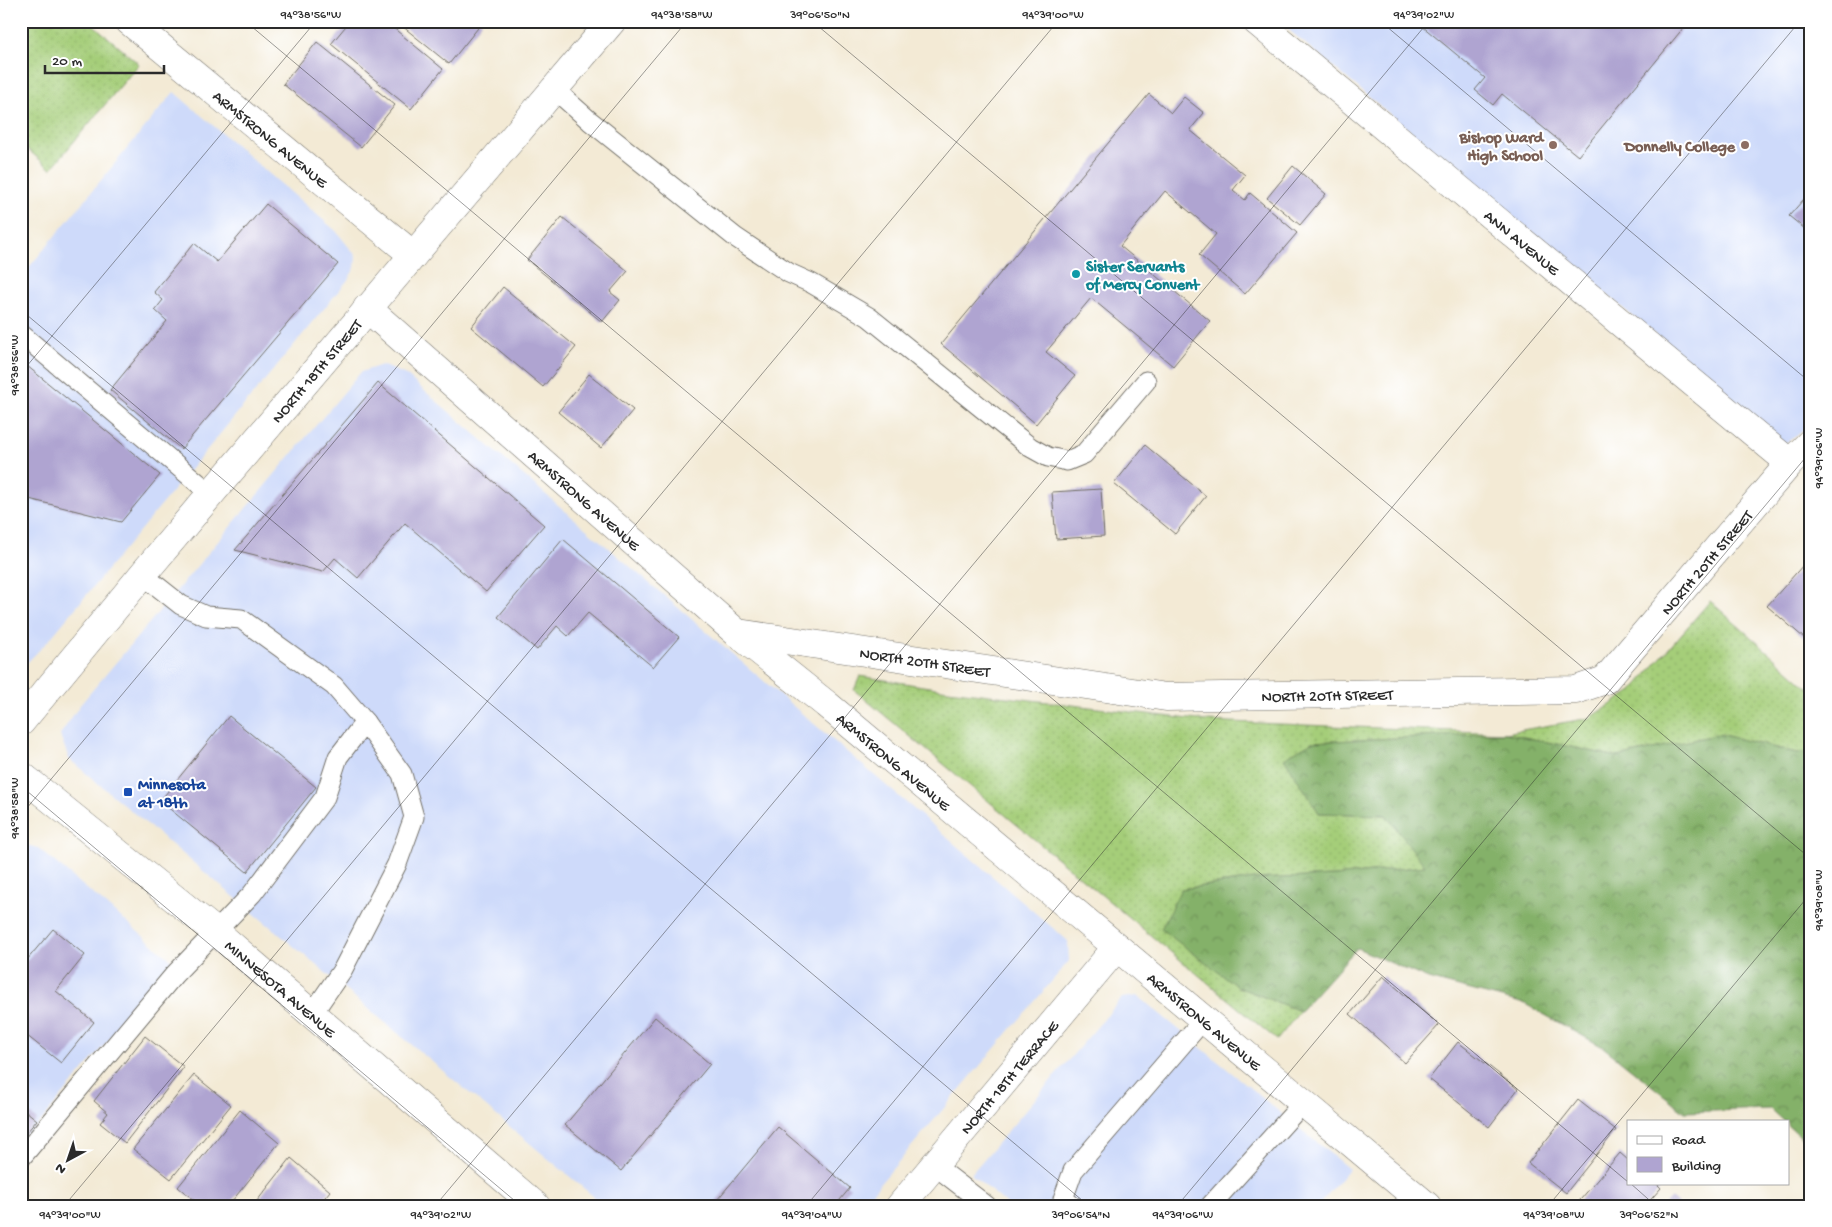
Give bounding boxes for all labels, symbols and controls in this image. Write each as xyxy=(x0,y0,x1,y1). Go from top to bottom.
text: 94°38'56"W xyxy=(280,9,341,23)
text: 94°38'58"W xyxy=(650,9,713,23)
text: 39°06'50"N xyxy=(789,9,850,23)
text: 94°39'00"W xyxy=(1021,9,1084,23)
text: 94°39'02"W xyxy=(1393,9,1454,23)
scale bar xyxy=(45,42,164,74)
text: 20 m xyxy=(52,53,82,71)
street label: ARMSTRONG AVENUE xyxy=(208,88,331,194)
place label: Bishop Ward High School xyxy=(1458,130,1545,167)
marker: Bishop Ward High School xyxy=(1547,139,1559,151)
place label: Donnelly College xyxy=(1622,139,1736,158)
marker: Donnelly College xyxy=(1739,139,1751,151)
street label: ANN AVENUE xyxy=(1479,208,1563,282)
place label: Sister Servants of Mercy Convent xyxy=(1085,259,1201,296)
marker: Sister Servants of Mercy Convent xyxy=(1070,268,1082,280)
street label: NORTH 18TH STREET xyxy=(269,316,368,428)
text: 94°38'56"W xyxy=(9,335,23,396)
text: 94°39'06"W xyxy=(1813,428,1827,489)
street label: ARMSTRONG AVENUE xyxy=(523,448,643,557)
street label: NORTH 20TH STREET xyxy=(1659,507,1759,620)
street label: NORTH 20TH STREET xyxy=(858,645,992,684)
street label: NORTH 20TH STREET xyxy=(1261,687,1394,708)
street label: ARMSTRONG AVENUE xyxy=(831,710,954,817)
text: 94°38'58"W xyxy=(9,777,23,840)
place label: Minnesota at 18th xyxy=(137,777,207,814)
marker: Minnesota at 18th xyxy=(122,786,134,798)
text: 94°39'08"W xyxy=(1813,870,1827,931)
street label: MINNESOTA AVENUE xyxy=(219,938,339,1044)
street label: ARMSTRONG AVENUE xyxy=(1142,970,1264,1077)
street label: NORTH 18TH TERRACE xyxy=(958,1017,1065,1140)
legend xyxy=(1627,1120,1790,1184)
text: Road xyxy=(1672,1132,1706,1150)
north arrow xyxy=(42,1134,92,1184)
text: Building xyxy=(1671,1158,1721,1176)
text: N xyxy=(52,1159,70,1177)
text: 94°39'00"W xyxy=(38,1209,101,1223)
text: 94°39'02"W xyxy=(410,1209,471,1223)
text: 94°39'04"W xyxy=(781,1209,842,1223)
text: 39°06'54"N xyxy=(1051,1209,1110,1223)
text: 94°39'06"W xyxy=(1152,1209,1213,1223)
text: 94°39'08"W xyxy=(1523,1209,1584,1223)
text: 39°06'52"N xyxy=(1619,1209,1678,1223)

